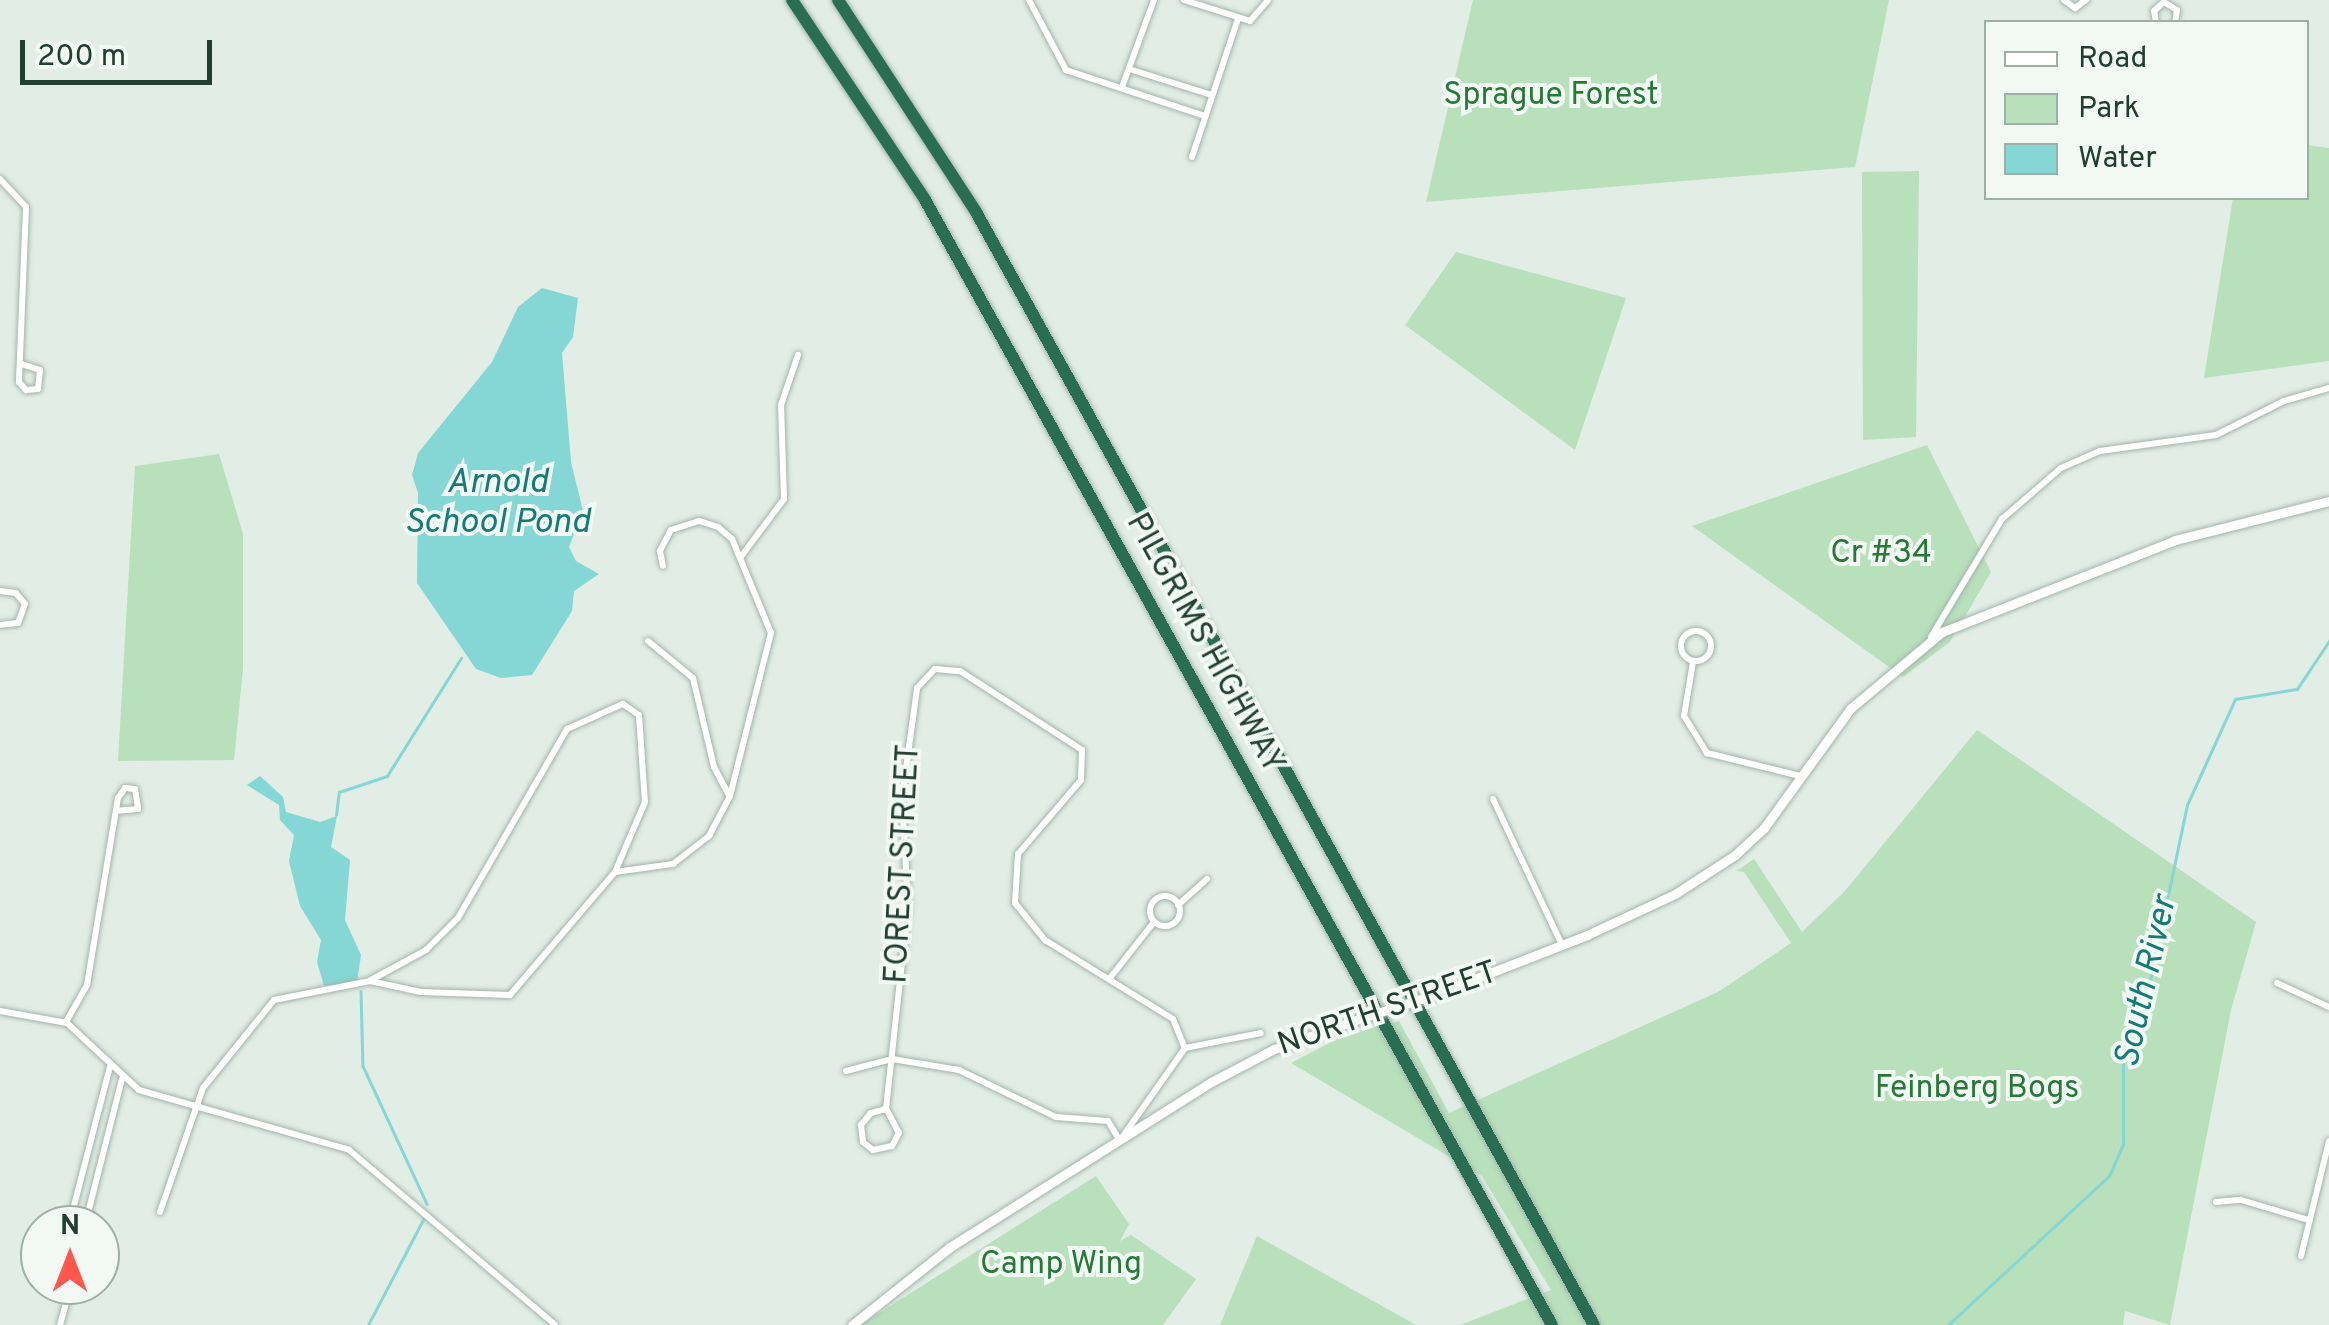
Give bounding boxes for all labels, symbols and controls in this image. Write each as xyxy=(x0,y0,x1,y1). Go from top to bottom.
scale bar xyxy=(25,20,218,82)
legend xyxy=(1984,20,2309,200)
text: 200 m xyxy=(37,39,126,76)
text: Road xyxy=(2078,41,2147,78)
park label: Sprague Forest xyxy=(1443,77,1659,115)
text: Park xyxy=(2078,91,2140,128)
text: Water xyxy=(2078,141,2157,178)
water label: Arnold School Pond xyxy=(404,462,590,544)
street label: PILGRIMS HIGHWAY xyxy=(1117,507,1291,781)
park label: Cr #34 xyxy=(1830,535,1932,573)
street label: FOREST STREET xyxy=(879,743,929,985)
water label: South River xyxy=(2107,892,2187,1072)
street label: NORTH STREET xyxy=(1273,954,1503,1066)
park label: Feinberg Bogs xyxy=(1875,1070,2079,1108)
north arrow xyxy=(20,1205,120,1305)
text: N xyxy=(60,1209,80,1245)
park label: Camp Wing xyxy=(980,1246,1142,1284)

